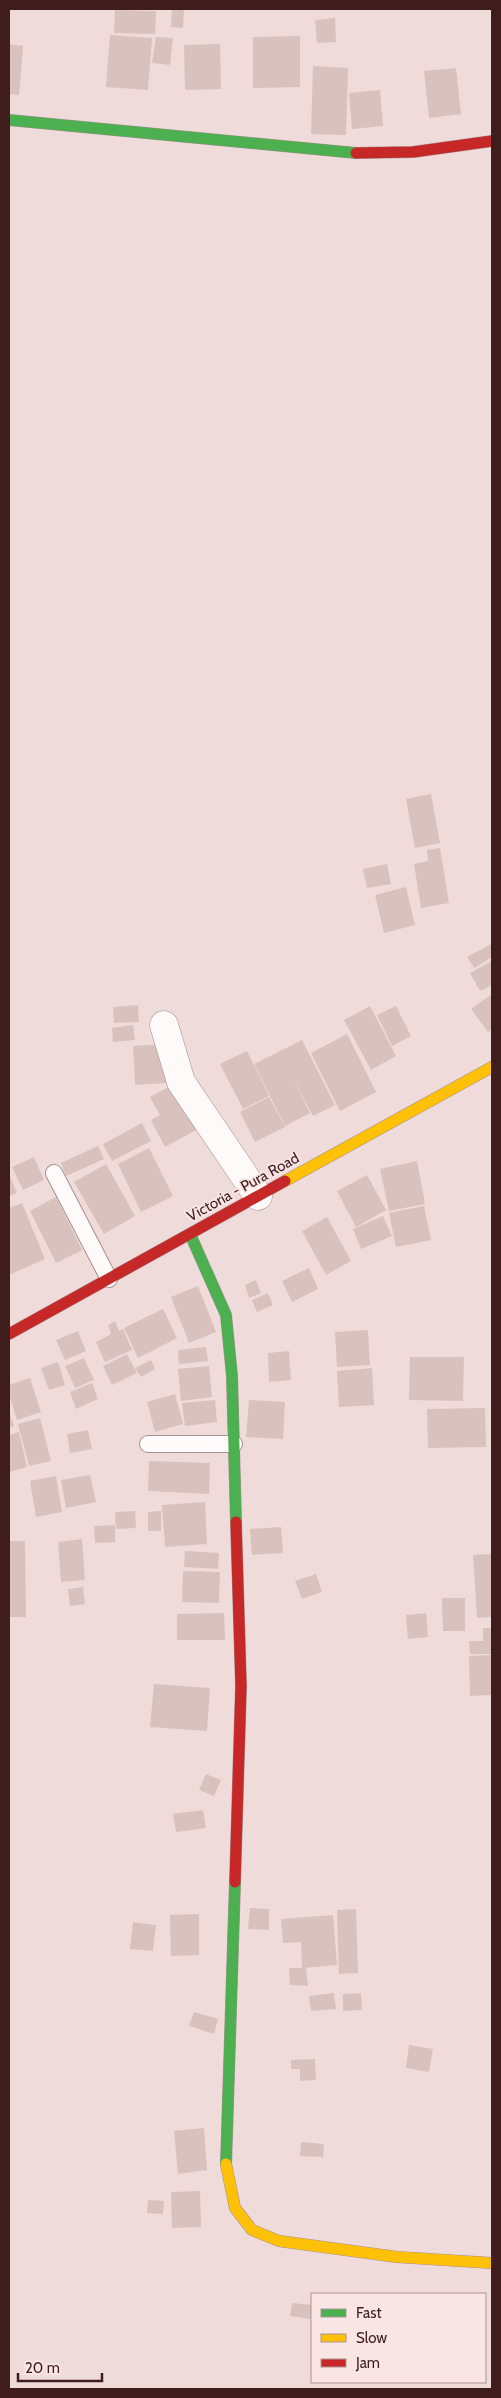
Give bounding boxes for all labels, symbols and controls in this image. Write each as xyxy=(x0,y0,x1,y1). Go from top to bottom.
street label: Victoria - Pura Road xyxy=(184,1149,302,1225)
legend xyxy=(311,2293,486,2383)
text: Fast xyxy=(356,2304,381,2322)
text: Slow xyxy=(356,2329,387,2347)
scale bar xyxy=(18,2350,101,2382)
text: Jam xyxy=(355,2354,380,2372)
text: 20 m xyxy=(25,2359,60,2377)

